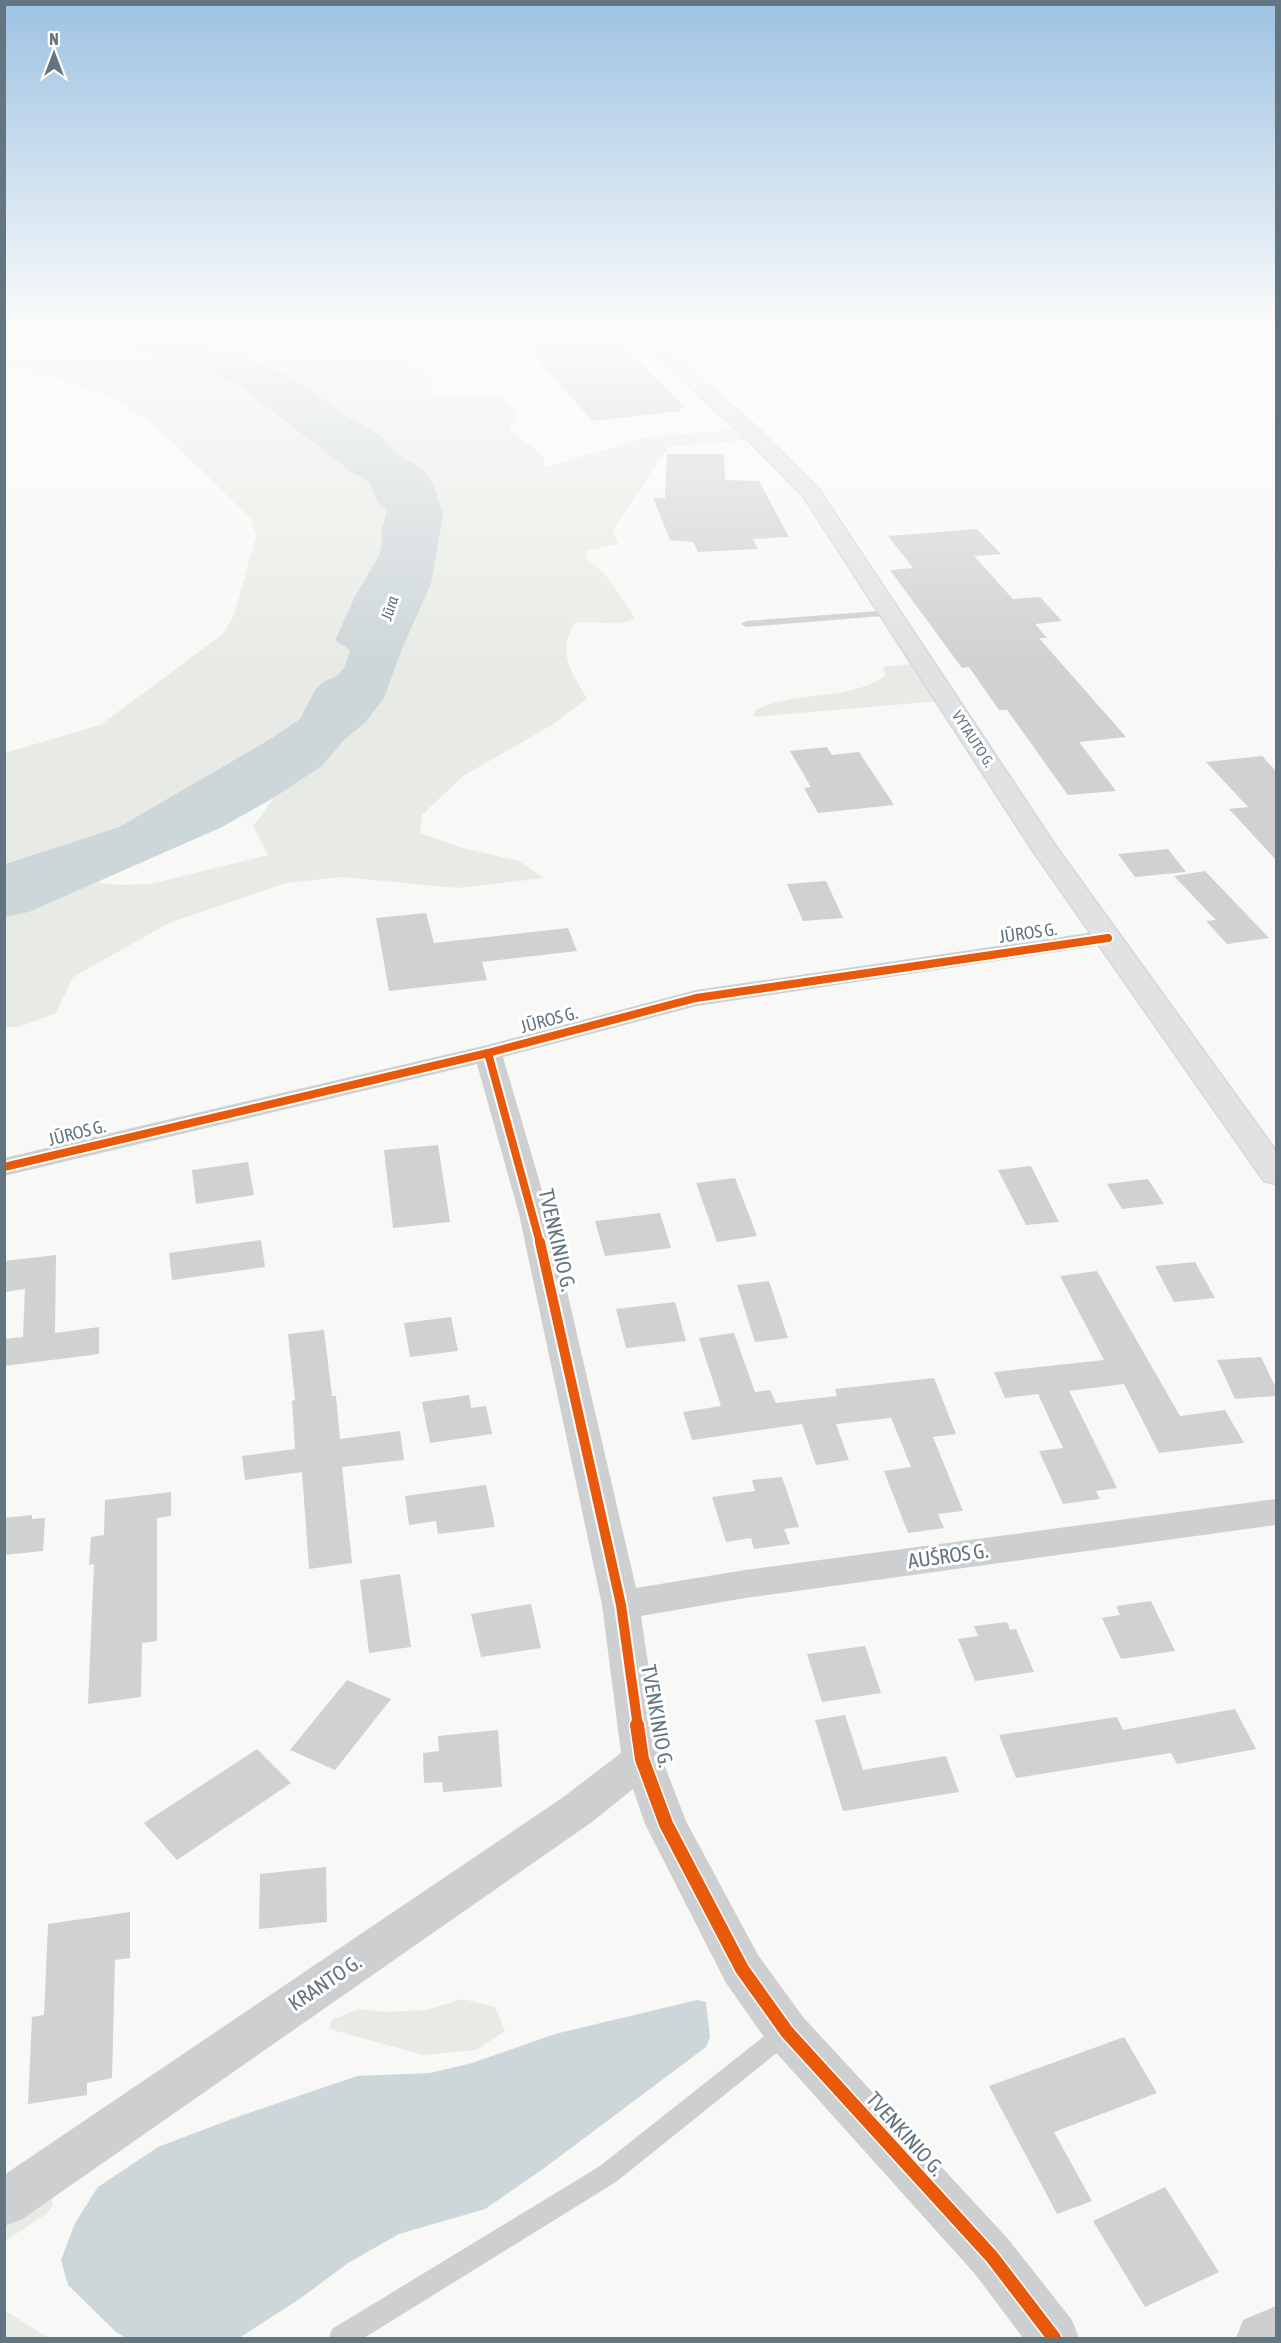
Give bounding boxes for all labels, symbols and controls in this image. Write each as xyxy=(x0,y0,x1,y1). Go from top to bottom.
north arrow xyxy=(24,24,84,84)
text: N xyxy=(49,30,59,48)
water label: Jūra xyxy=(376,593,402,623)
street label: VYTAUTO G. xyxy=(949,707,998,770)
street label: JŪROS G. xyxy=(998,918,1058,947)
street label: JŪROS G. xyxy=(518,1002,580,1037)
street label: JŪROS G. xyxy=(46,1115,108,1150)
street label: TVENKINIO G. xyxy=(535,1186,581,1293)
street label: AUŠROS G. xyxy=(906,1538,989,1573)
street label: TVENKINIO G. xyxy=(637,1662,679,1769)
street label: KRANTO G. xyxy=(284,1949,365,2015)
street label: TVENKINIO G. xyxy=(862,2087,950,2180)

